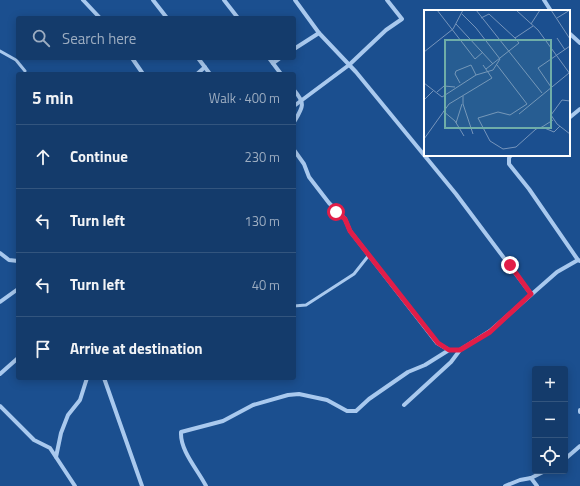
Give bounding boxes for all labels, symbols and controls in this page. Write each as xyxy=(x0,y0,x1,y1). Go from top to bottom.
inset map xyxy=(424,10,570,156)
search box xyxy=(16,16,296,60)
icon: search xyxy=(30,27,52,49)
text: Search here xyxy=(62,27,136,50)
text: 5 min xyxy=(32,85,73,111)
text: Walk · 400 m xyxy=(209,88,280,108)
text: Continue xyxy=(70,145,128,168)
icon: ahead xyxy=(32,146,54,168)
text: 230 m xyxy=(244,147,280,167)
route start xyxy=(327,203,345,221)
text: Turn left xyxy=(70,209,125,232)
icon: left xyxy=(32,210,54,232)
text: 130 m xyxy=(244,211,280,231)
route end xyxy=(501,256,519,274)
text: Turn left xyxy=(70,273,125,296)
icon: left xyxy=(32,274,54,296)
text: 40 m xyxy=(252,275,280,295)
text: Arrive at destination xyxy=(70,337,203,360)
icon: arrive xyxy=(32,338,54,360)
map controls xyxy=(532,366,568,474)
button: + xyxy=(532,366,568,402)
button: − xyxy=(532,402,568,438)
button: locate xyxy=(532,438,568,474)

